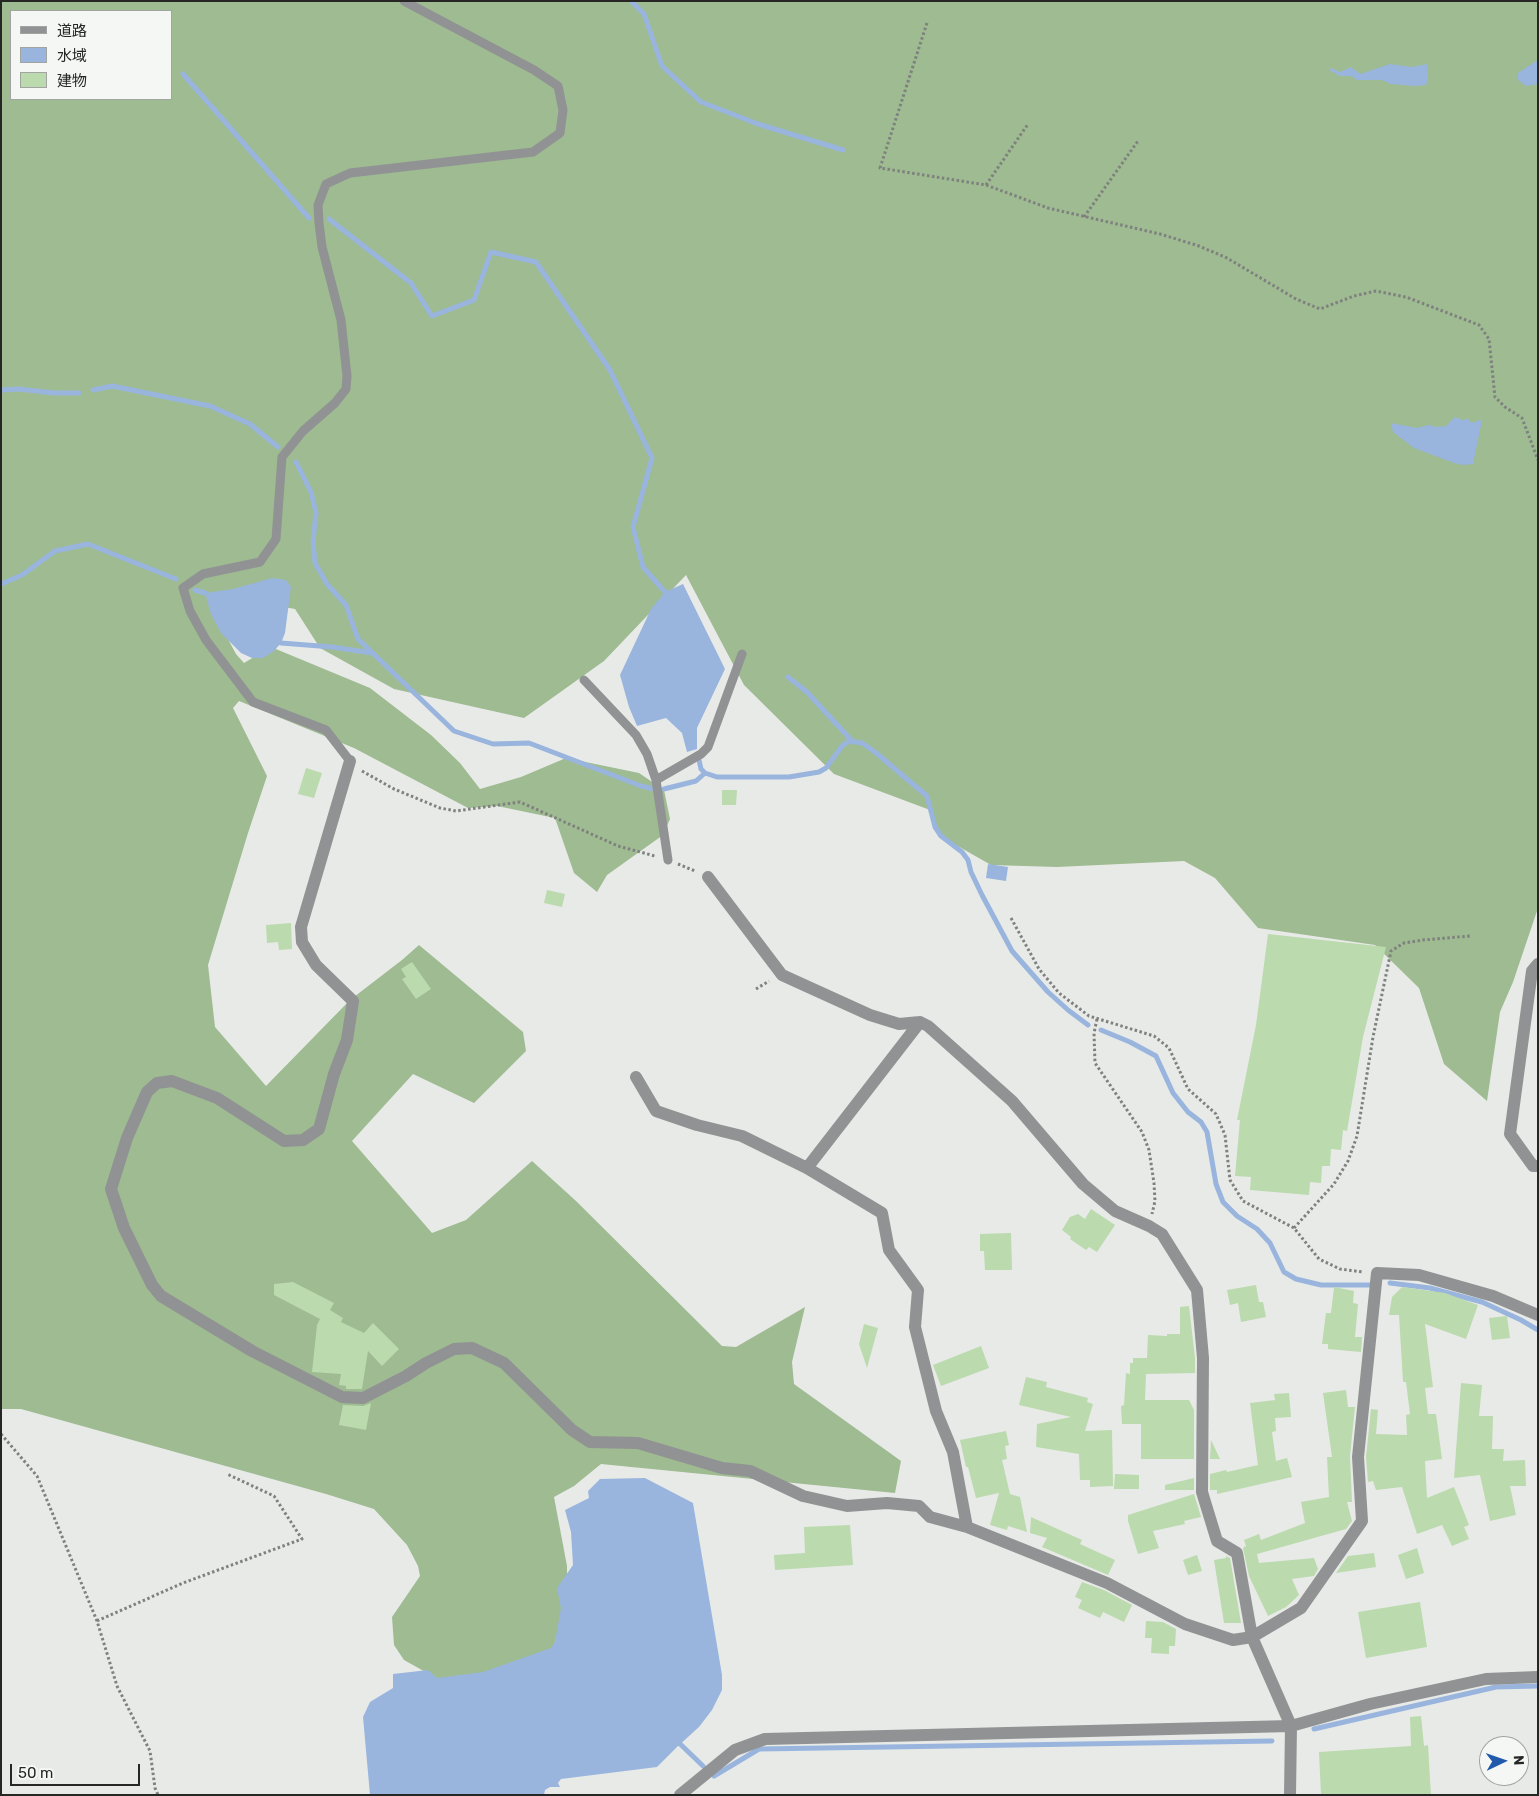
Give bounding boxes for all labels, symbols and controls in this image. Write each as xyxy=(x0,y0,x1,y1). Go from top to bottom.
legend xyxy=(10,10,172,100)
text: 道路 xyxy=(57,22,87,40)
text: 水域 xyxy=(57,47,87,65)
text: 建物 xyxy=(57,72,87,90)
north arrow xyxy=(1479,1736,1529,1786)
scale bar xyxy=(12,1754,142,1786)
text: N xyxy=(1510,1755,1527,1766)
text: 50 m xyxy=(18,1764,53,1782)

